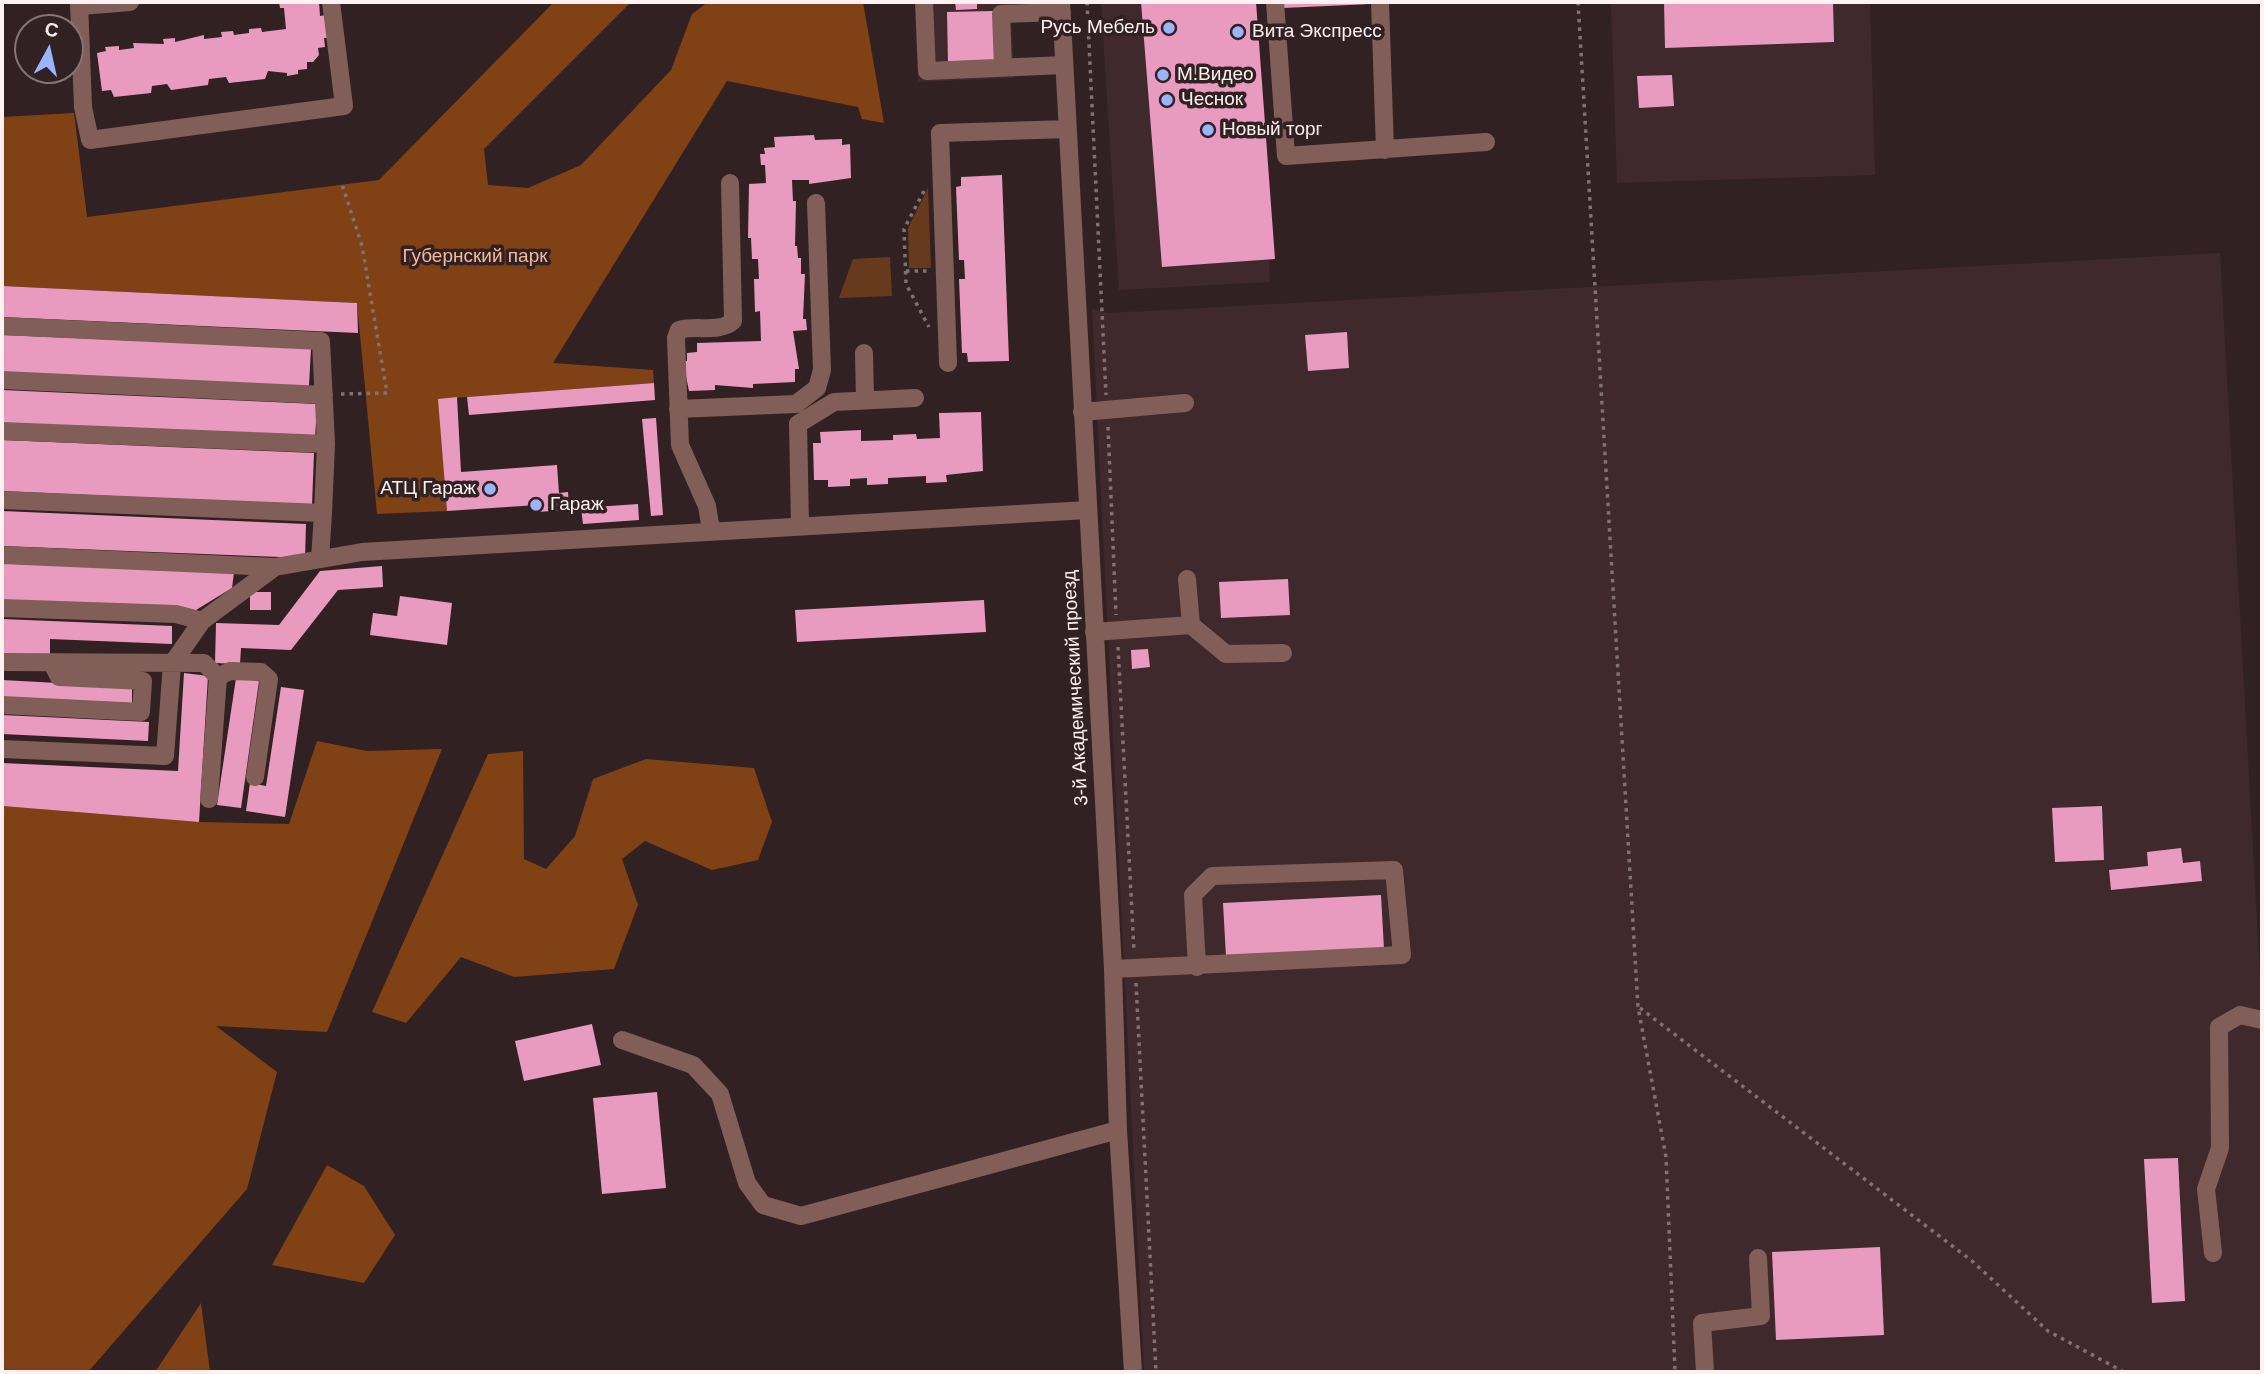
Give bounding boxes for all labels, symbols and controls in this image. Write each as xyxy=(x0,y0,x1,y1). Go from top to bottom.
north arrow xyxy=(14,14,84,84)
place label: Русь Мебель xyxy=(1040,17,1155,39)
text: С xyxy=(43,18,60,41)
marker: Русь Мебель xyxy=(1161,20,1177,36)
place label: Вита Экспресс xyxy=(1252,21,1382,43)
marker: Вита Экспресс xyxy=(1230,24,1246,40)
place label: М.Видео xyxy=(1177,64,1254,86)
marker: М.Видео xyxy=(1155,67,1171,83)
place label: Чеснок xyxy=(1181,89,1243,111)
marker: Чеснок xyxy=(1159,92,1175,108)
place label: Новый торг xyxy=(1222,119,1322,141)
marker: Новый торг xyxy=(1200,122,1216,138)
park label: Губернский парк xyxy=(402,246,548,268)
place label: АТЦ Гараж xyxy=(380,478,476,500)
marker: АТЦ Гараж xyxy=(482,481,498,497)
place label: Гараж xyxy=(550,494,604,516)
marker: Гараж xyxy=(528,497,544,513)
street label: 3-й Академический проезд xyxy=(1058,570,1094,806)

